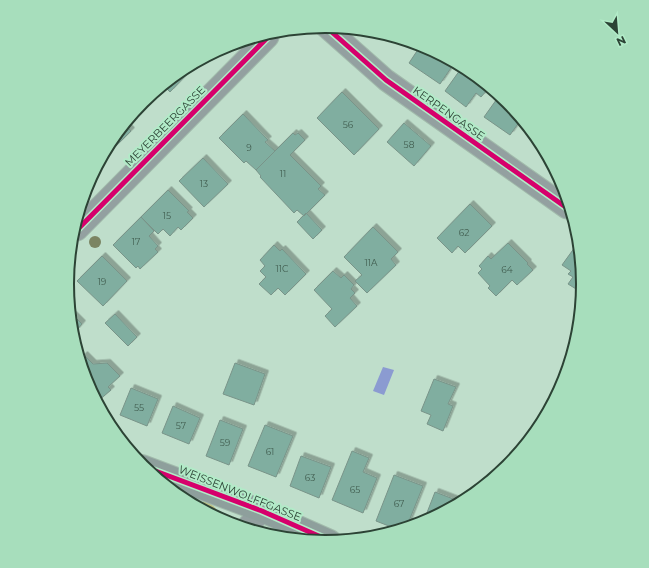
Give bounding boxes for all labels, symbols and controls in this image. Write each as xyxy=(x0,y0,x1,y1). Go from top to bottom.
north arrow xyxy=(597,12,637,52)
text: N xyxy=(614,33,628,49)
street label: MEYERBEERGASSE xyxy=(122,83,208,169)
street label: KERPENGASSE xyxy=(410,83,488,143)
house number: 56 xyxy=(343,119,354,130)
house number: 58 xyxy=(404,139,415,150)
house number: 9 xyxy=(246,142,252,153)
house number: 11 xyxy=(280,168,286,179)
house number: 13 xyxy=(200,178,208,189)
house number: 15 xyxy=(163,210,171,221)
house number: 62 xyxy=(459,227,469,238)
house number: 17 xyxy=(132,236,140,247)
house number: 11A xyxy=(365,257,378,268)
house number: 11C xyxy=(276,263,289,274)
house number: 64 xyxy=(501,264,513,275)
house number: 19 xyxy=(98,276,107,287)
house number: 55 xyxy=(134,402,144,413)
house number: 57 xyxy=(176,420,186,431)
house number: 59 xyxy=(220,437,231,448)
house number: 61 xyxy=(266,446,274,457)
street label: WEISSENWOLFFGASSE xyxy=(177,462,303,524)
house number: 63 xyxy=(305,472,315,483)
house number: 65 xyxy=(350,484,360,495)
house number: 67 xyxy=(394,498,404,509)

